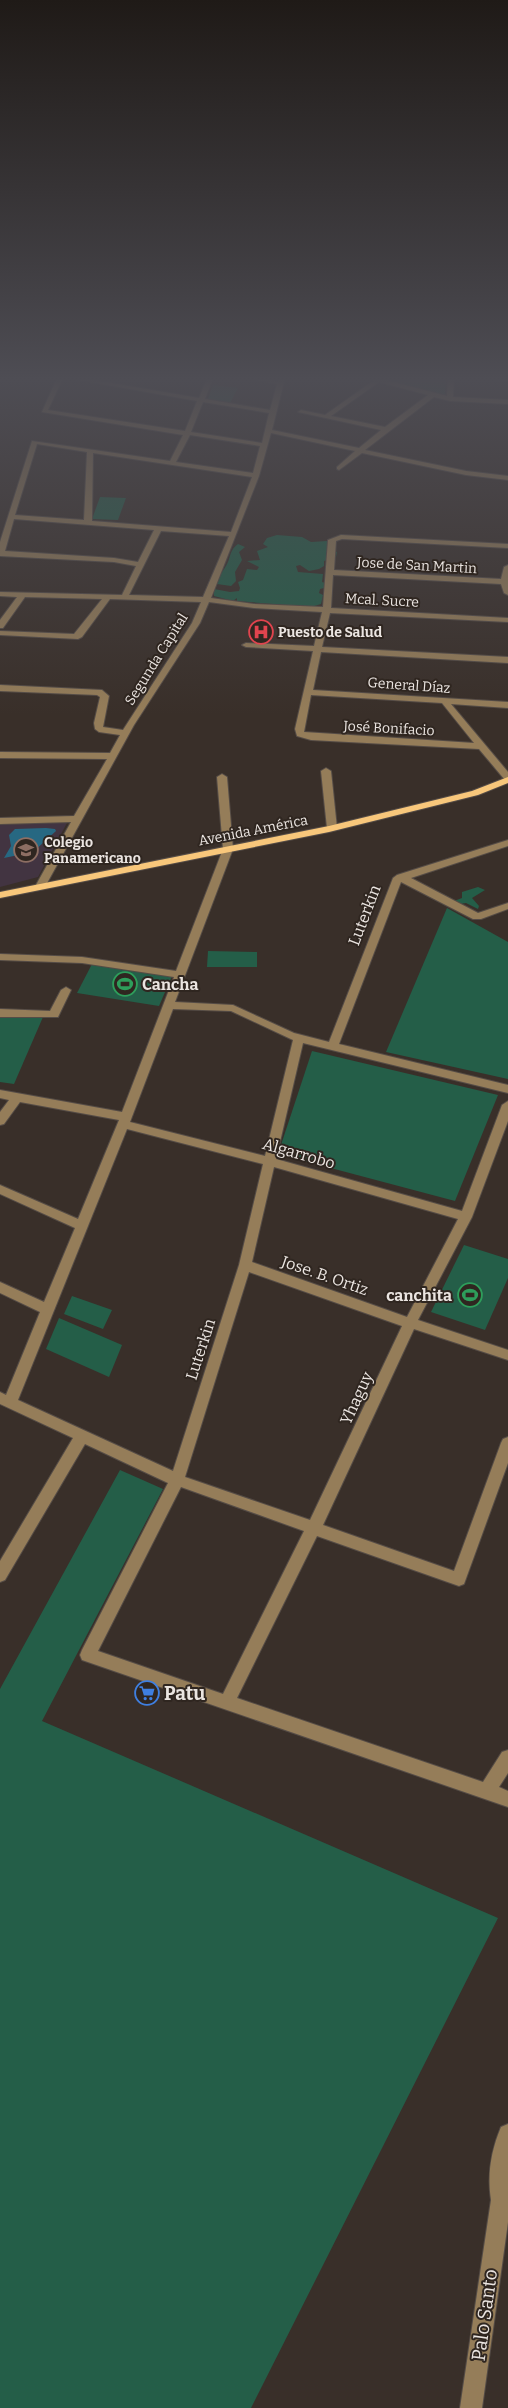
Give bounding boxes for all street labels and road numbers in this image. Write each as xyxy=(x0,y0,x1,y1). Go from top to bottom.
street label: Jose de San Martin xyxy=(356,554,477,577)
street label: Mcal. Sucre xyxy=(345,590,419,611)
street label: Segunda Capital xyxy=(121,610,192,708)
street label: General Díaz xyxy=(367,674,451,697)
street label: José Bonifacio xyxy=(342,718,435,739)
street label: Avenida América xyxy=(197,811,310,849)
street label: Luterkin xyxy=(344,882,385,948)
street label: Algarrobo xyxy=(260,1134,337,1173)
street label: Jose. B. Ortiz xyxy=(278,1251,371,1299)
street label: Luterkin xyxy=(182,1316,219,1382)
street label: Yhaguy xyxy=(336,1368,377,1428)
street label: Palo Santo xyxy=(467,2268,502,2362)

